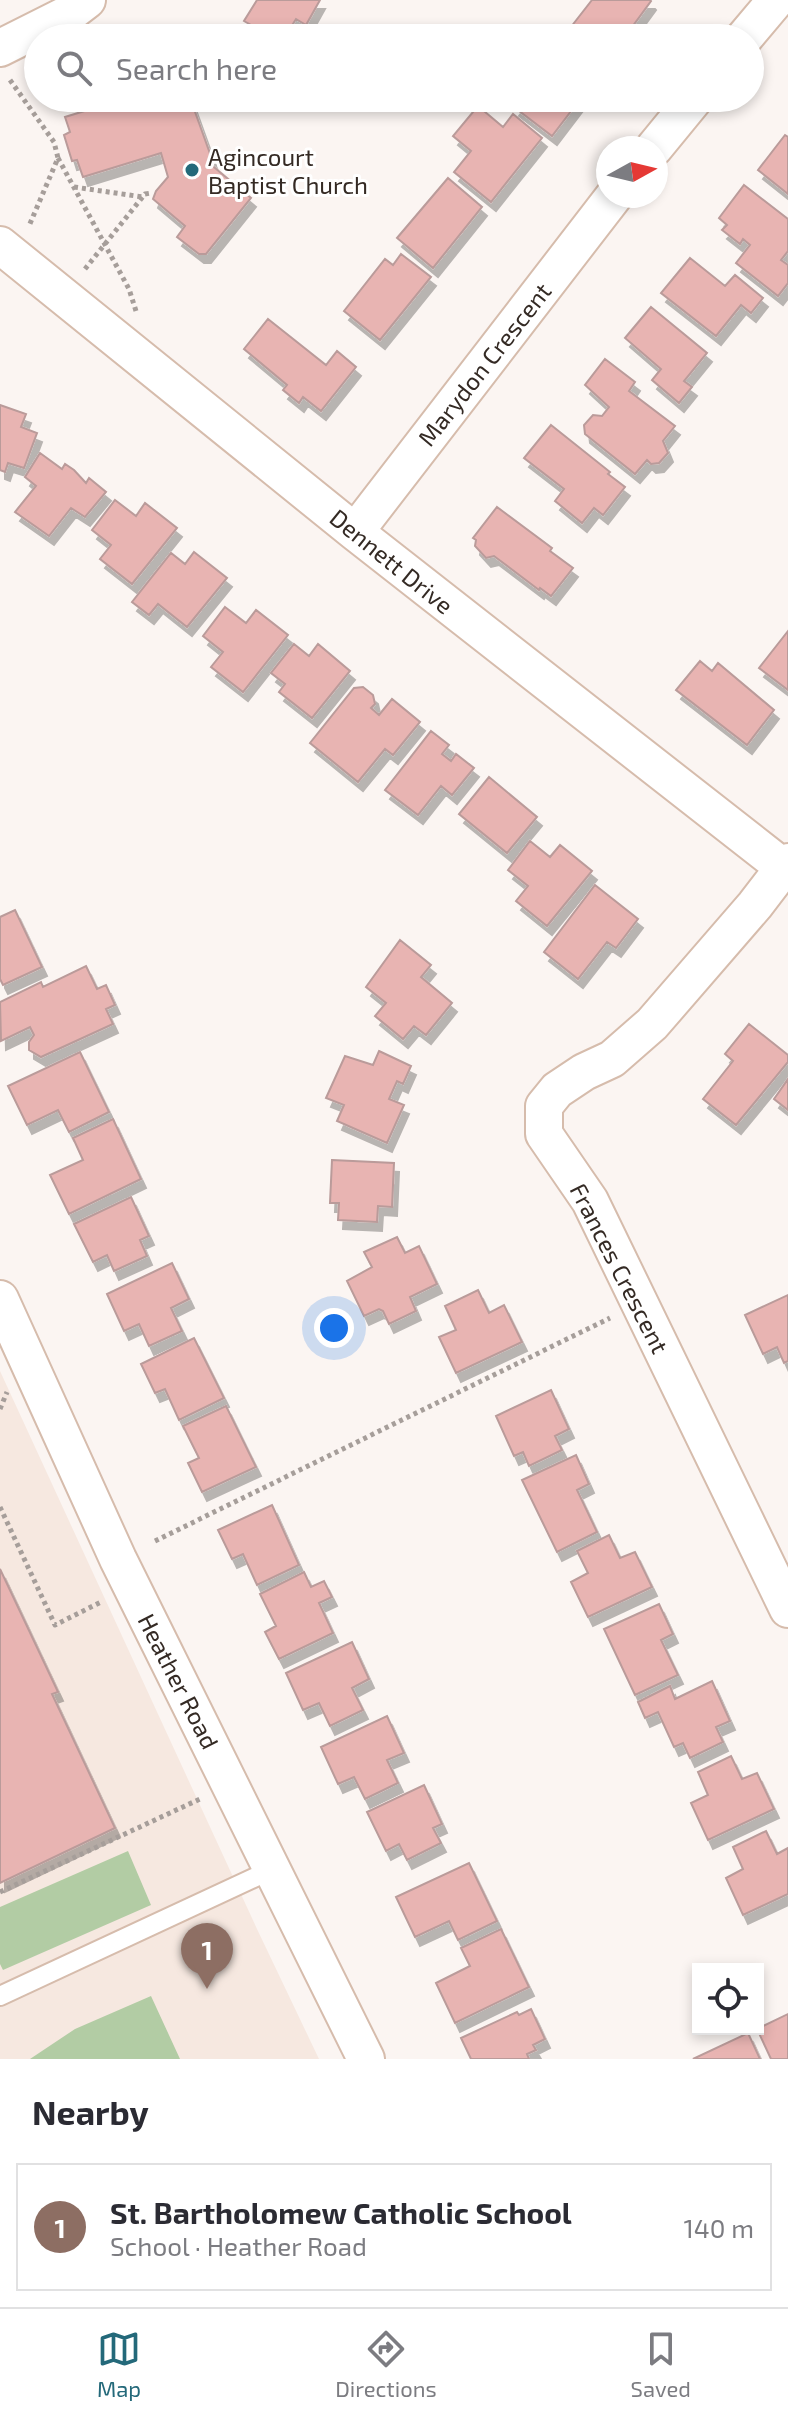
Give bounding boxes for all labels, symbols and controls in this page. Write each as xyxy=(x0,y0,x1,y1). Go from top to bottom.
search box xyxy=(24,24,764,112)
icon: search xyxy=(52,46,96,90)
text: Search here xyxy=(116,50,277,86)
north arrow xyxy=(596,136,668,208)
place label: Agincourt Baptist Church xyxy=(208,142,368,199)
marker: Agincourt Baptist Church xyxy=(183,161,201,179)
street label: Marydon Crescent xyxy=(411,277,557,451)
street label: Dennett Drive xyxy=(325,502,459,620)
street label: Frances Crescent xyxy=(565,1178,675,1358)
your location xyxy=(314,1308,354,1348)
street label: Heather Road xyxy=(133,1609,225,1753)
pin: 1 xyxy=(181,1923,233,1989)
map controls xyxy=(692,1963,764,2035)
button: locate xyxy=(692,1963,764,2035)
text: Nearby xyxy=(32,2091,149,2132)
text: St. Bartholomew Catholic School xyxy=(110,2194,572,2230)
text: 1 xyxy=(54,2212,66,2243)
text: 140 m xyxy=(683,2212,754,2243)
text: School · Heather Road xyxy=(110,2230,367,2261)
tab: Map xyxy=(97,2327,141,2401)
tab: Directions xyxy=(335,2327,437,2401)
tab: Saved xyxy=(631,2327,691,2401)

